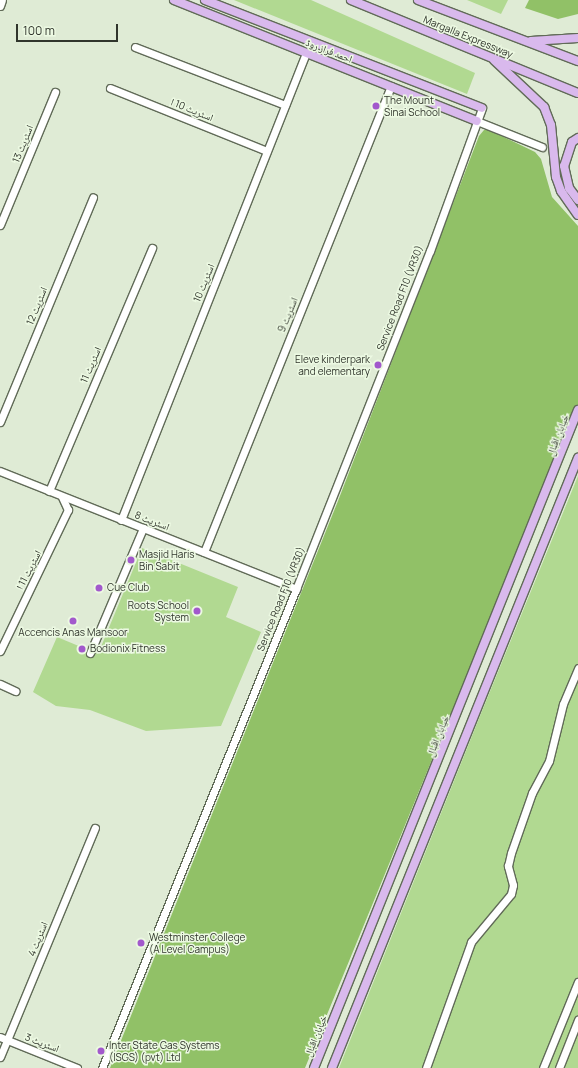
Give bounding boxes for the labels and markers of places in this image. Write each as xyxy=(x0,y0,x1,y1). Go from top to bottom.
place label: The Mount Sinai School xyxy=(384,94,440,118)
marker: The Mount Sinai School xyxy=(371,101,381,111)
place label: Eleve kinderpark and elementary xyxy=(295,353,370,376)
marker: Eleve kinderpark and elementary xyxy=(373,360,383,370)
place label: Masjid Haris Bin Sabit xyxy=(139,548,195,572)
marker: Masjid Haris Bin Sabit xyxy=(126,555,136,565)
place label: Cue Club xyxy=(107,582,149,594)
marker: Cue Club xyxy=(94,583,104,593)
place label: Roots School System xyxy=(128,599,189,622)
marker: Roots School System xyxy=(192,606,202,616)
marker: Accencis Anas Mansoor xyxy=(68,616,78,626)
place label: Accencis Anas Mansoor xyxy=(18,627,128,639)
place label: Bodionix Fitness xyxy=(90,643,165,655)
marker: Bodionix Fitness xyxy=(77,644,87,654)
place label: Westminster College (A Level Campus) xyxy=(149,931,245,954)
marker: Westminster College (A Level Campus) xyxy=(136,938,146,948)
place label: Inter State Gas Systems (ISGS) (pvt) Ltd xyxy=(109,1039,220,1062)
marker: Inter State Gas Systems (ISGS) (pvt) Ltd xyxy=(96,1046,106,1056)

